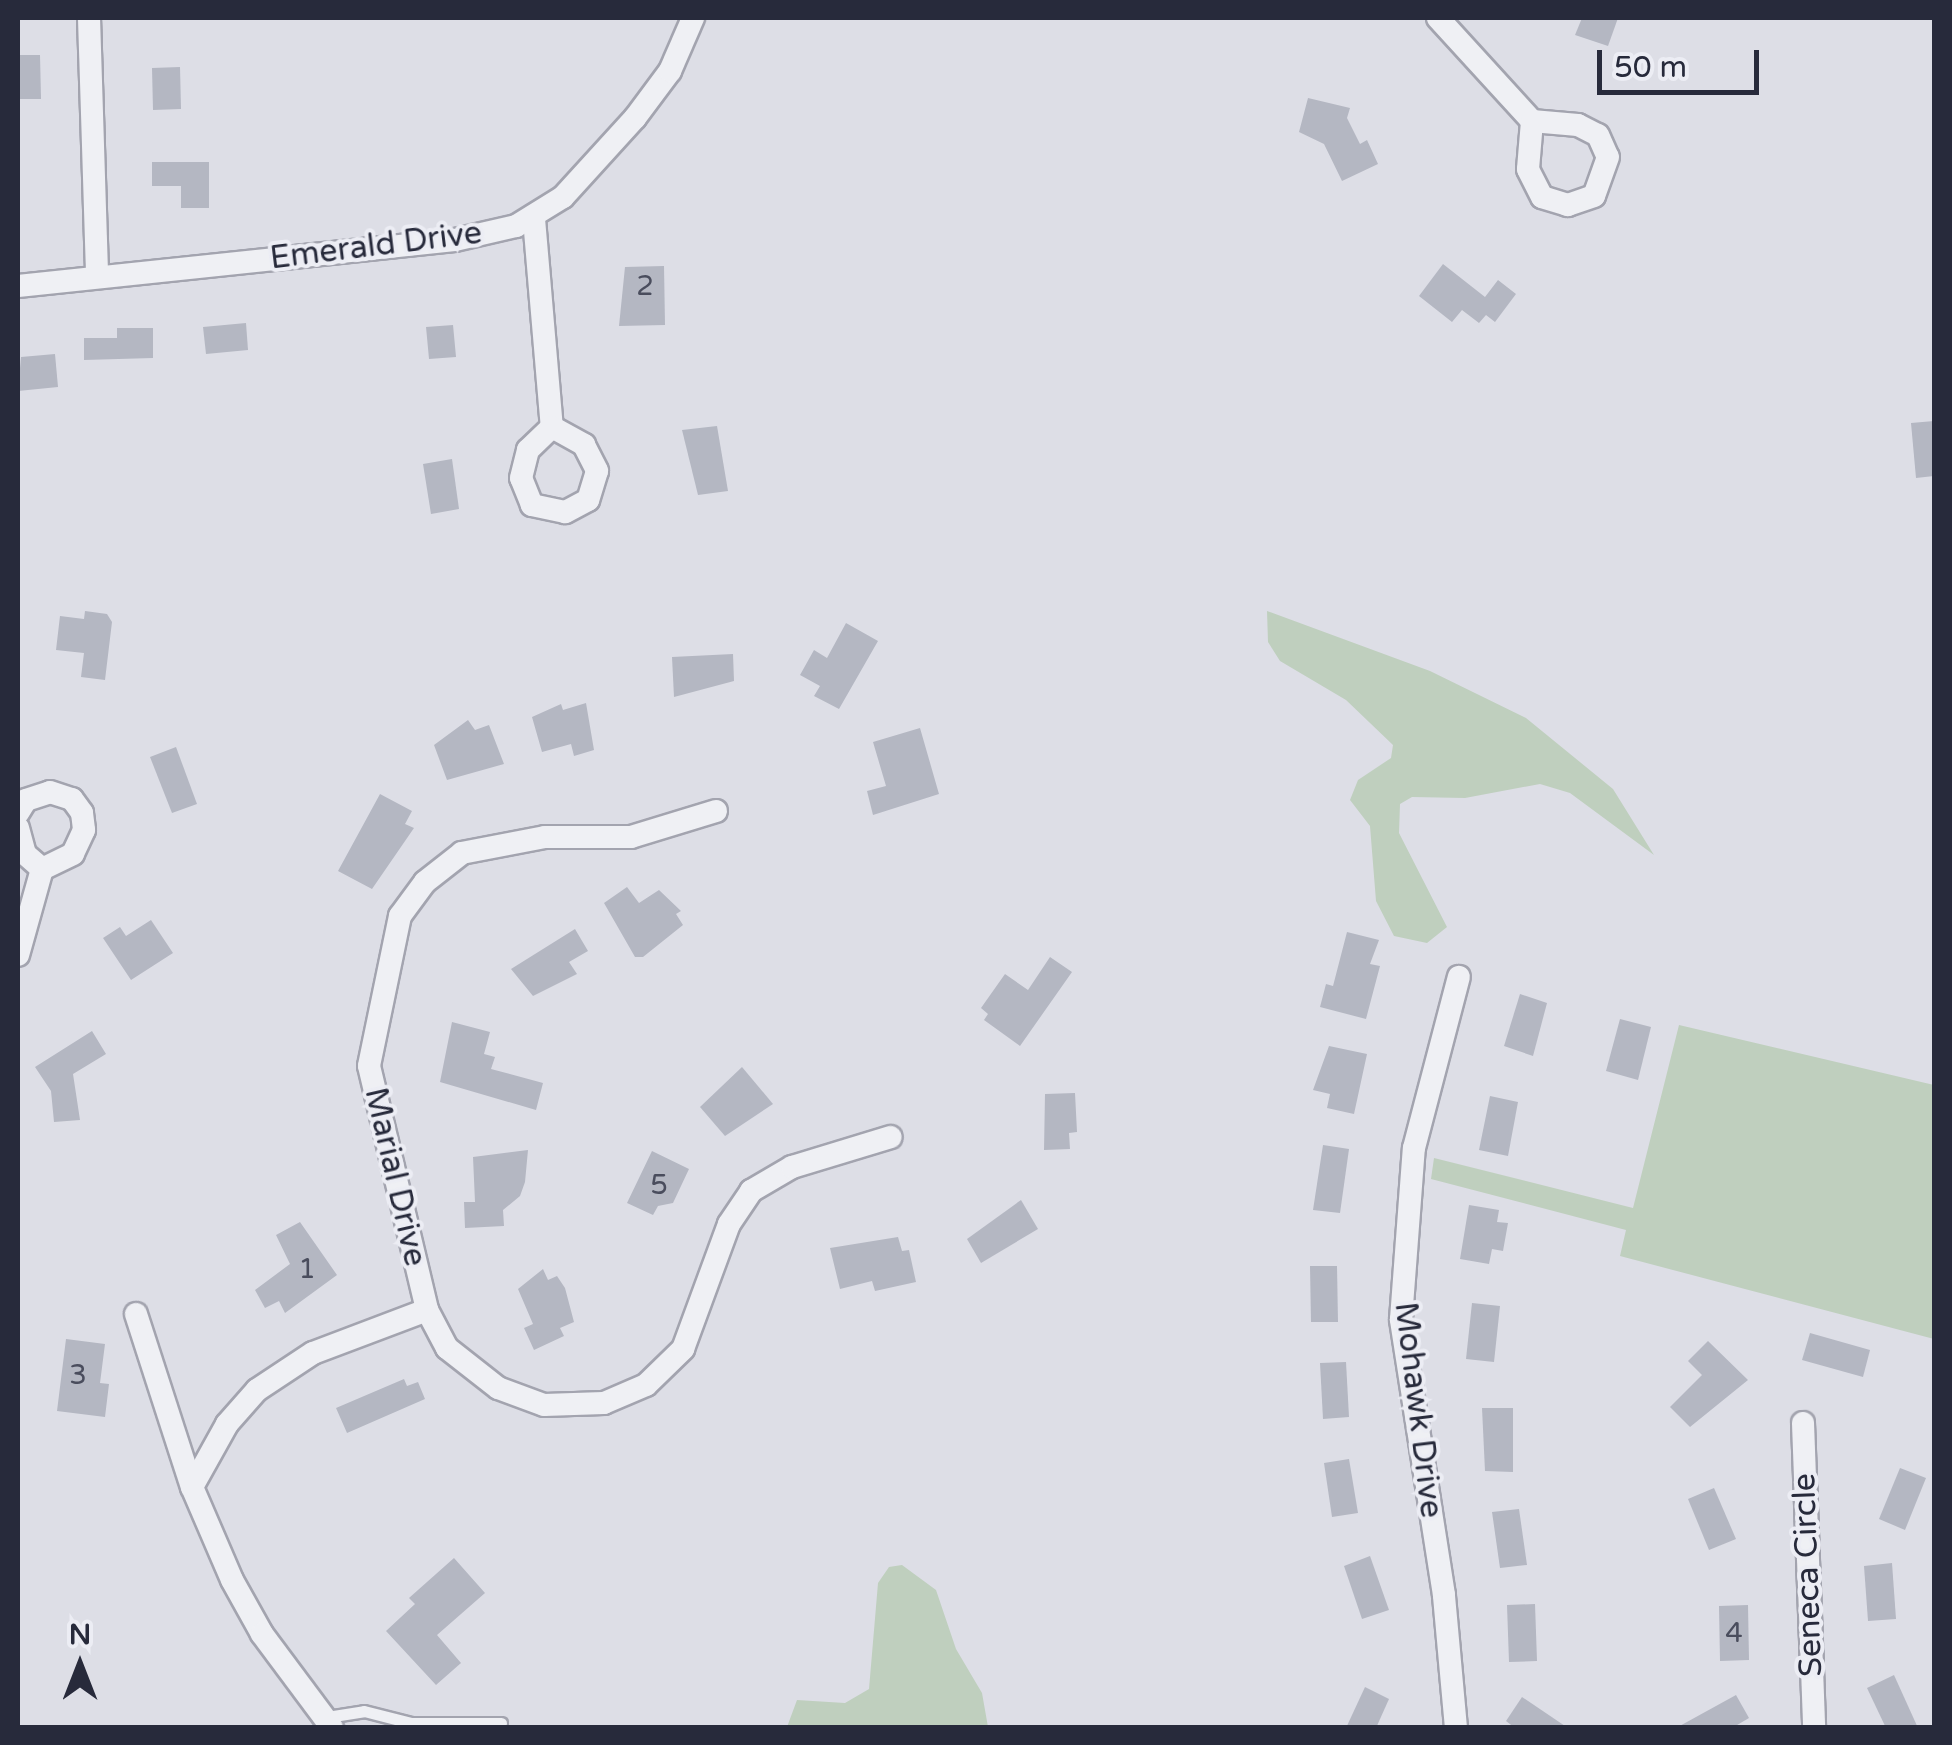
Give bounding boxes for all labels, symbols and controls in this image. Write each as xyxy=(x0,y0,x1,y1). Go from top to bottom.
scale bar xyxy=(1602,30,1764,92)
text: 50 m xyxy=(1614,49,1687,86)
street label: Emerald Drive xyxy=(268,214,484,278)
house number: 2 xyxy=(636,269,654,303)
street label: Marial Drive xyxy=(356,1084,434,1270)
house number: 5 xyxy=(650,1168,668,1202)
house number: 1 xyxy=(298,1252,316,1286)
street label: Mohawk Drive xyxy=(1386,1300,1450,1520)
house number: 3 xyxy=(69,1358,87,1392)
street label: Seneca Circle xyxy=(1785,1472,1831,1678)
north arrow xyxy=(30,1615,130,1715)
house number: 4 xyxy=(1725,1616,1743,1650)
text: N xyxy=(69,1618,91,1652)

